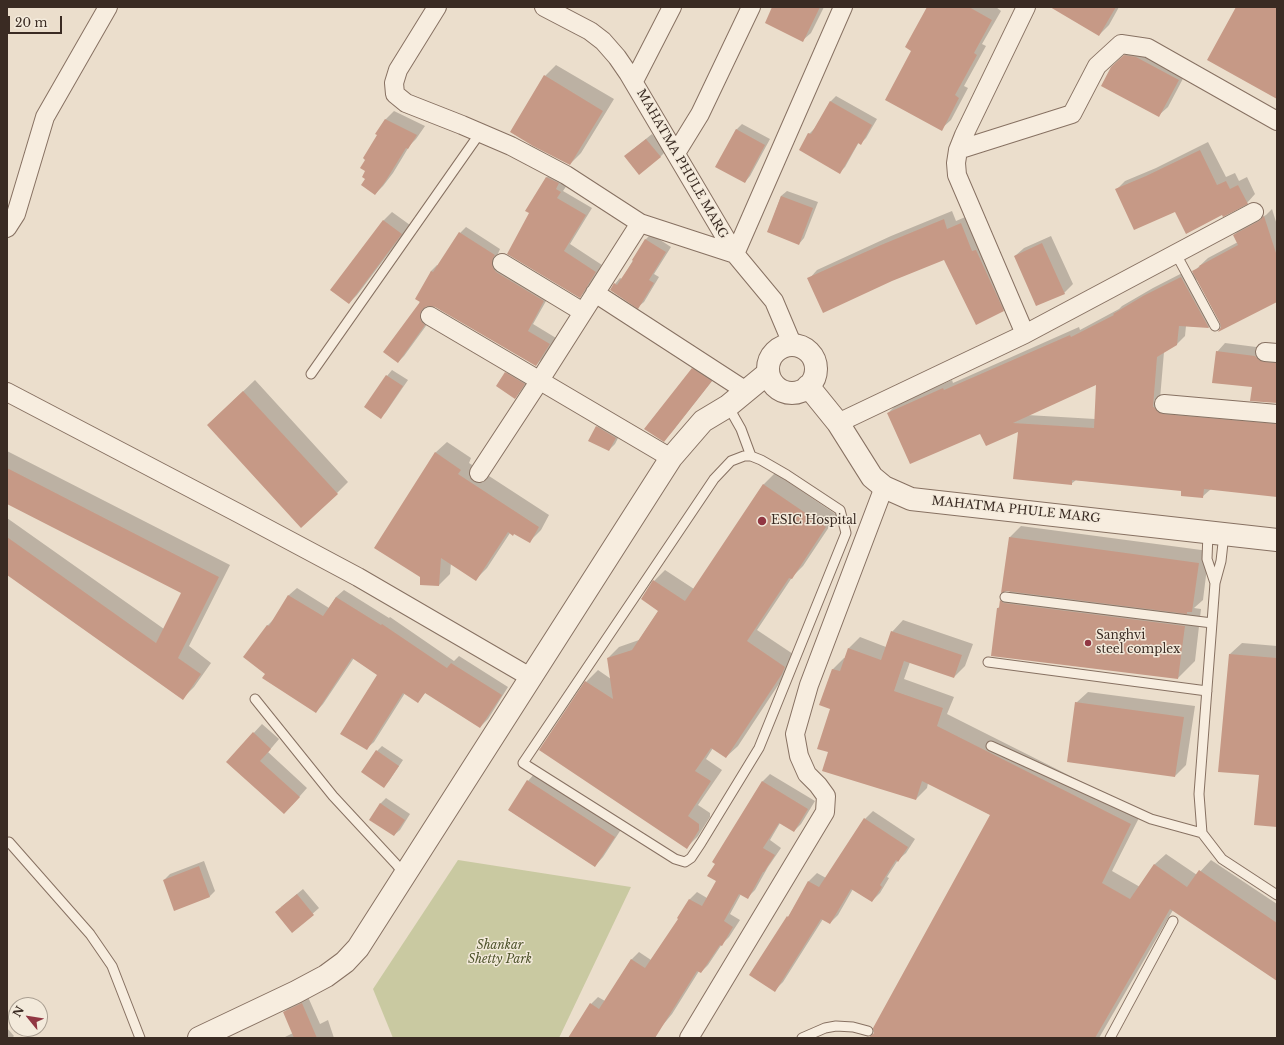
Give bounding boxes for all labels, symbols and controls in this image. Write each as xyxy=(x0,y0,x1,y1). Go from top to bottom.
scale bar xyxy=(10,8,64,34)
text: 20 m xyxy=(15,15,47,30)
street label: MAHATMA PHULE MARG xyxy=(633,87,731,241)
street label: MAHATMA PHULE MARG xyxy=(931,494,1101,526)
place label: ESIC Hospital xyxy=(771,514,857,528)
marker: ESIC Hospital xyxy=(756,515,768,527)
place label: Sanghvi steel complex xyxy=(1096,629,1180,657)
marker: Sanghvi steel complex xyxy=(1083,638,1093,648)
park label: Shankar Shetty Park xyxy=(468,939,532,967)
north arrow xyxy=(8,997,48,1037)
text: N xyxy=(10,1004,27,1019)

